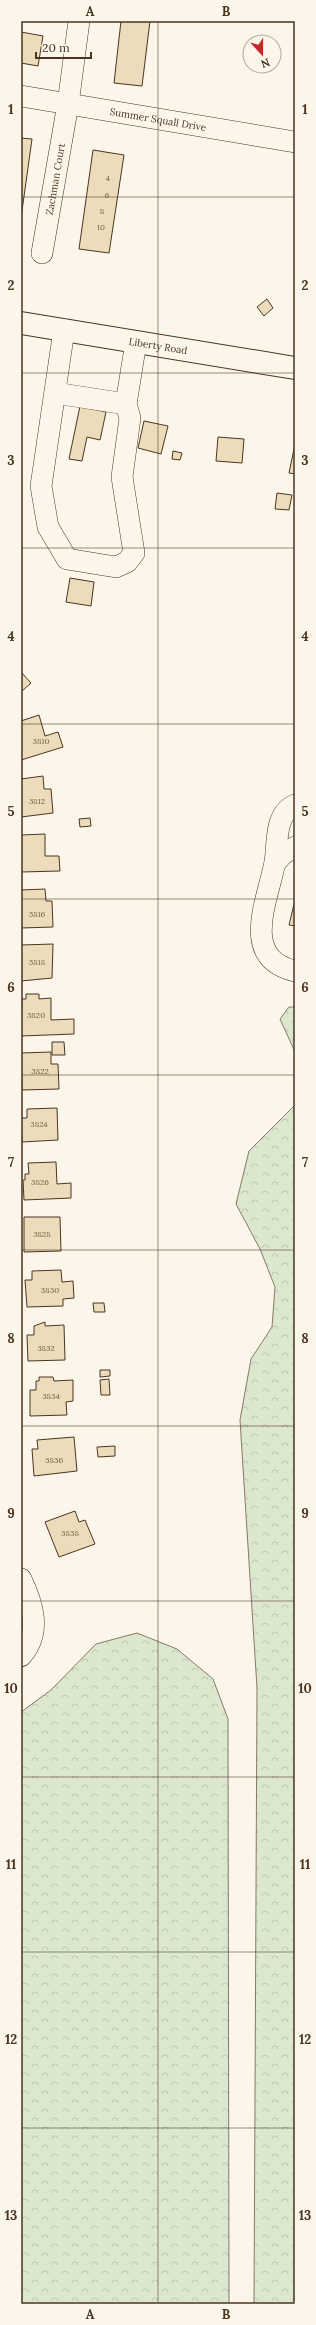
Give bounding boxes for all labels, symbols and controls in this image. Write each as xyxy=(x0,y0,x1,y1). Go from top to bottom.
text: A xyxy=(86,3,95,20)
text: B xyxy=(222,3,231,20)
scale bar xyxy=(36,34,91,60)
north arrow xyxy=(242,34,282,74)
text: 20 m xyxy=(42,40,70,55)
text: N xyxy=(259,55,272,72)
text: 1 xyxy=(8,101,14,118)
text: 1 xyxy=(302,101,308,118)
street label: Summer Squall Drive xyxy=(109,105,208,134)
street label: Zachman Court xyxy=(43,142,68,216)
house number: 4 xyxy=(106,173,111,183)
house number: 6 xyxy=(105,190,110,200)
house number: 8 xyxy=(100,206,105,216)
house number: 10 xyxy=(97,222,105,232)
text: 2 xyxy=(8,277,15,294)
text: 2 xyxy=(302,277,309,294)
street label: Liberty Road xyxy=(128,335,188,357)
text: 3 xyxy=(7,452,15,469)
text: 3 xyxy=(301,452,309,469)
text: 4 xyxy=(7,628,15,645)
text: 4 xyxy=(301,628,309,645)
house number: 3810 xyxy=(33,736,49,746)
house number: 3812 xyxy=(29,796,45,806)
text: 5 xyxy=(7,803,15,820)
text: 5 xyxy=(301,803,309,820)
house number: 3816 xyxy=(29,909,46,919)
house number: 3818 xyxy=(29,957,46,967)
text: 6 xyxy=(7,979,15,996)
text: 6 xyxy=(301,979,309,996)
house number: 3820 xyxy=(27,1010,45,1020)
house number: 3822 xyxy=(31,1066,49,1076)
house number: 3824 xyxy=(30,1119,48,1129)
text: 7 xyxy=(8,1154,14,1171)
text: 7 xyxy=(302,1154,308,1171)
house number: 3826 xyxy=(31,1177,49,1187)
house number: 3828 xyxy=(33,1229,51,1239)
house number: 3830 xyxy=(41,1285,59,1295)
text: 8 xyxy=(7,1330,15,1347)
text: 8 xyxy=(301,1330,309,1347)
house number: 3832 xyxy=(37,1343,55,1353)
house number: 3834 xyxy=(42,1391,61,1401)
house number: 3836 xyxy=(45,1455,63,1465)
text: 9 xyxy=(7,1505,15,1522)
text: 9 xyxy=(301,1505,309,1522)
house number: 3838 xyxy=(61,1528,79,1538)
text: 10 xyxy=(4,1680,18,1697)
text: 10 xyxy=(298,1680,312,1697)
text: 11 xyxy=(6,1856,16,1873)
text: 11 xyxy=(300,1856,310,1873)
text: 12 xyxy=(5,2031,17,2048)
text: 12 xyxy=(299,2031,311,2048)
text: 13 xyxy=(5,2207,17,2224)
text: 13 xyxy=(299,2207,311,2224)
text: A xyxy=(86,2306,95,2323)
text: B xyxy=(222,2306,231,2323)

